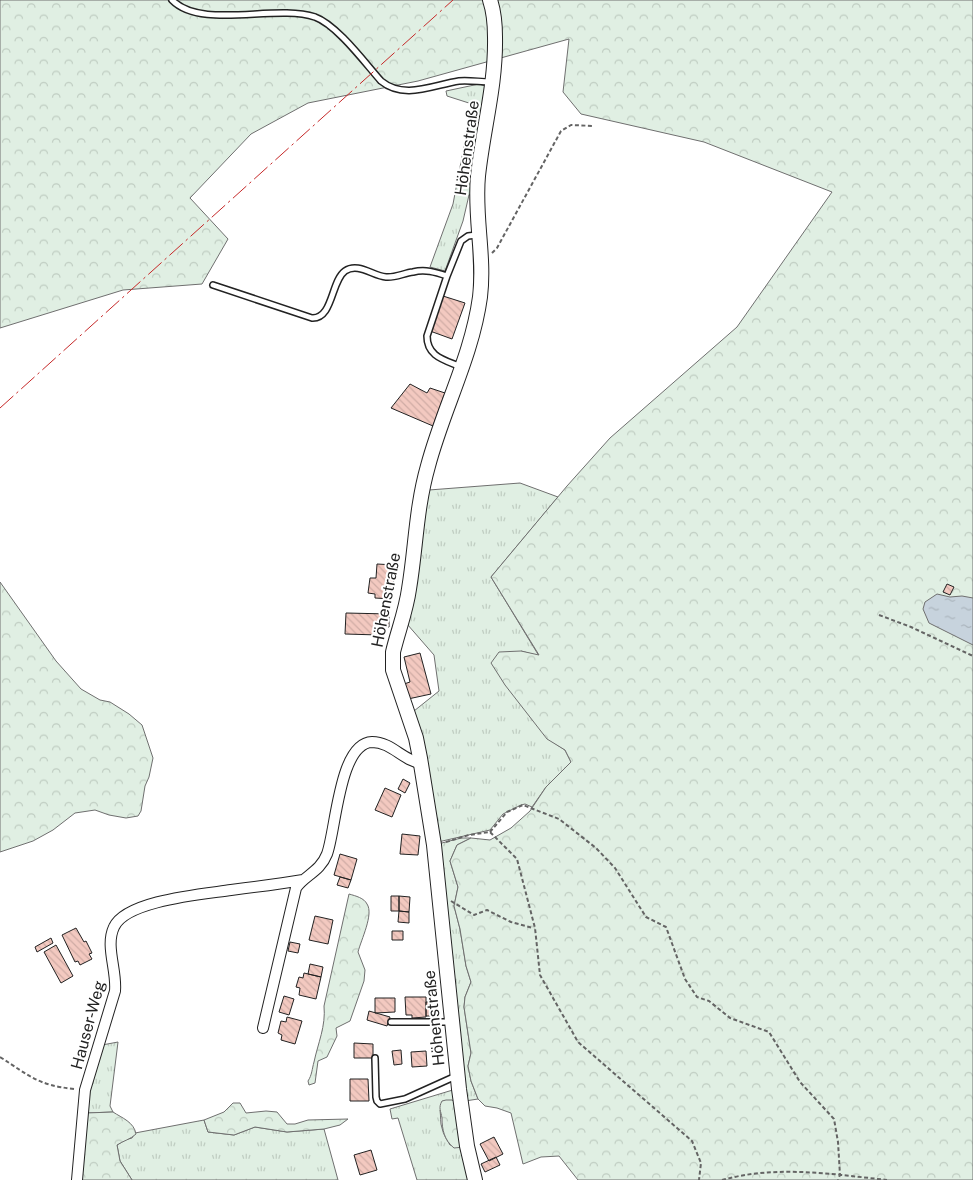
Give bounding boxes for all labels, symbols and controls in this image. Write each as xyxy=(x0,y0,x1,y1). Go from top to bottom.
street label: Höhenstraße xyxy=(451,99,483,197)
street label: Höhenstraße xyxy=(368,551,404,649)
street label: Höhenstraße xyxy=(420,969,448,1067)
street label: Hauser-Weg xyxy=(67,978,109,1072)

